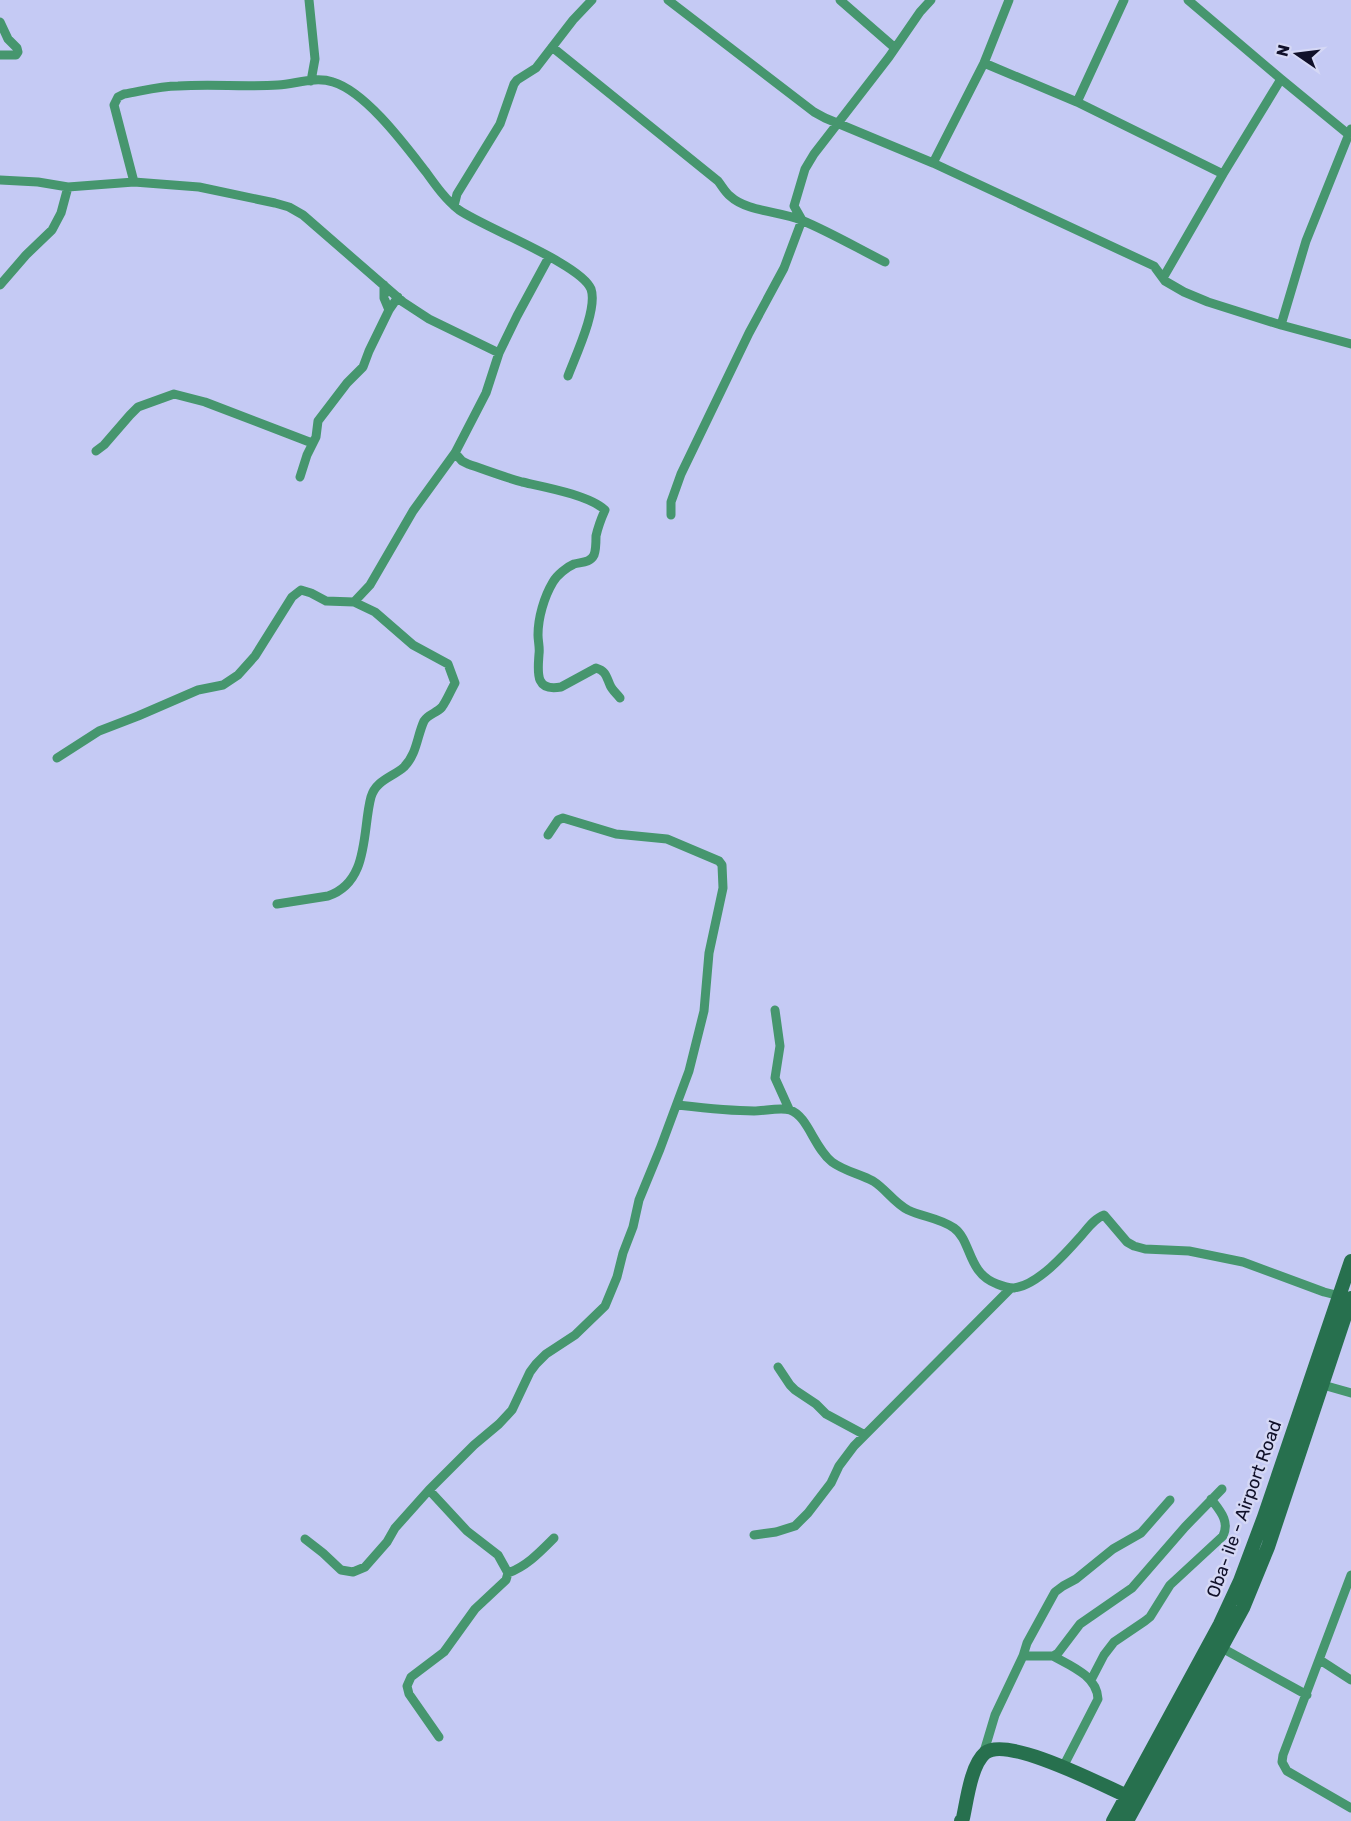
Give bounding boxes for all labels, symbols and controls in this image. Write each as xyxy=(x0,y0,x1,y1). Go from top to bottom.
north arrow xyxy=(1267,24,1327,84)
text: N xyxy=(1272,43,1294,58)
street label: Oba- ile - Airport Road xyxy=(1202,1417,1286,1601)

